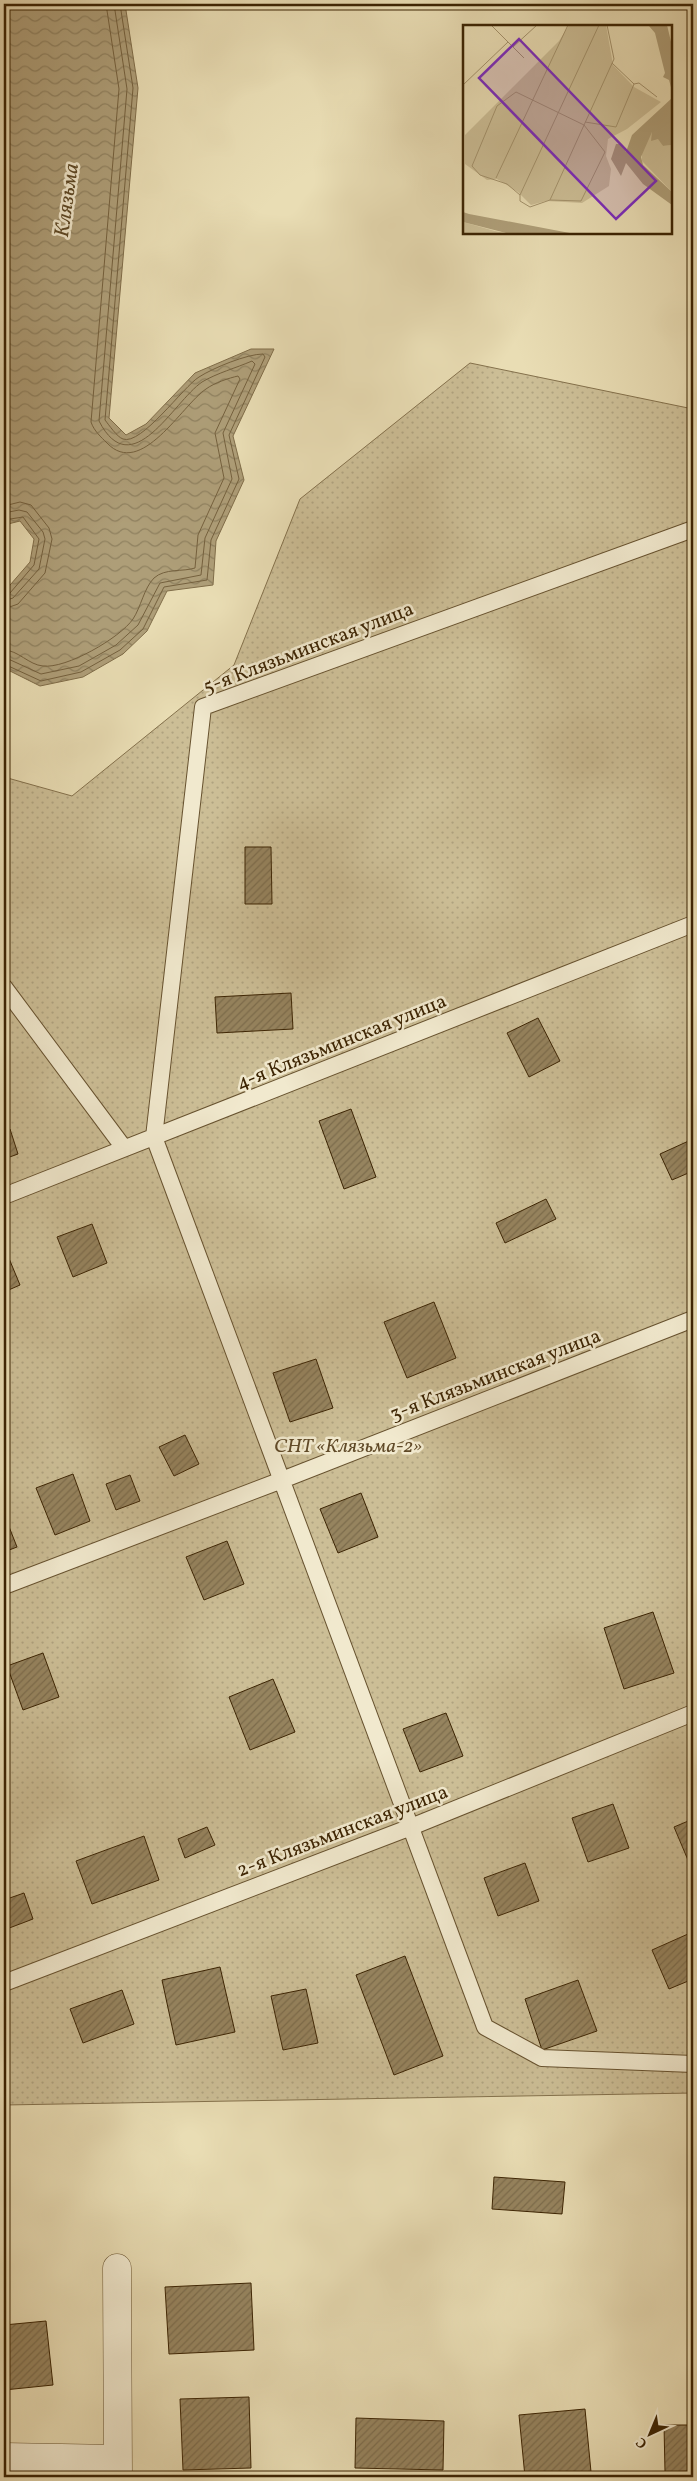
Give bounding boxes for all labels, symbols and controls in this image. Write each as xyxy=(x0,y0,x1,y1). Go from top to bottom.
inset map xyxy=(463,25,672,234)
water label: Клязьма xyxy=(48,161,87,239)
street label: 5-я Клязьминская улица xyxy=(200,596,418,702)
street label: 4-я Клязьминская улица xyxy=(232,988,451,1098)
street label: 3-я Клязьминская улица xyxy=(386,1323,605,1429)
park label: СНТ «Клязьма-2» xyxy=(274,1433,422,1461)
street label: 2-я Клязьминская улица xyxy=(233,1779,452,1885)
north arrow xyxy=(624,2408,674,2458)
text: С xyxy=(632,2432,652,2452)

